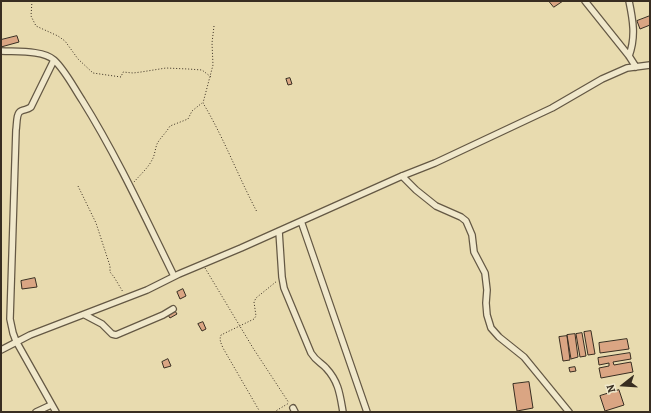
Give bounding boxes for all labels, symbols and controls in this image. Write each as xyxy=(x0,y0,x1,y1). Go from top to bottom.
north arrow xyxy=(603,365,643,405)
text: N xyxy=(603,383,619,395)

